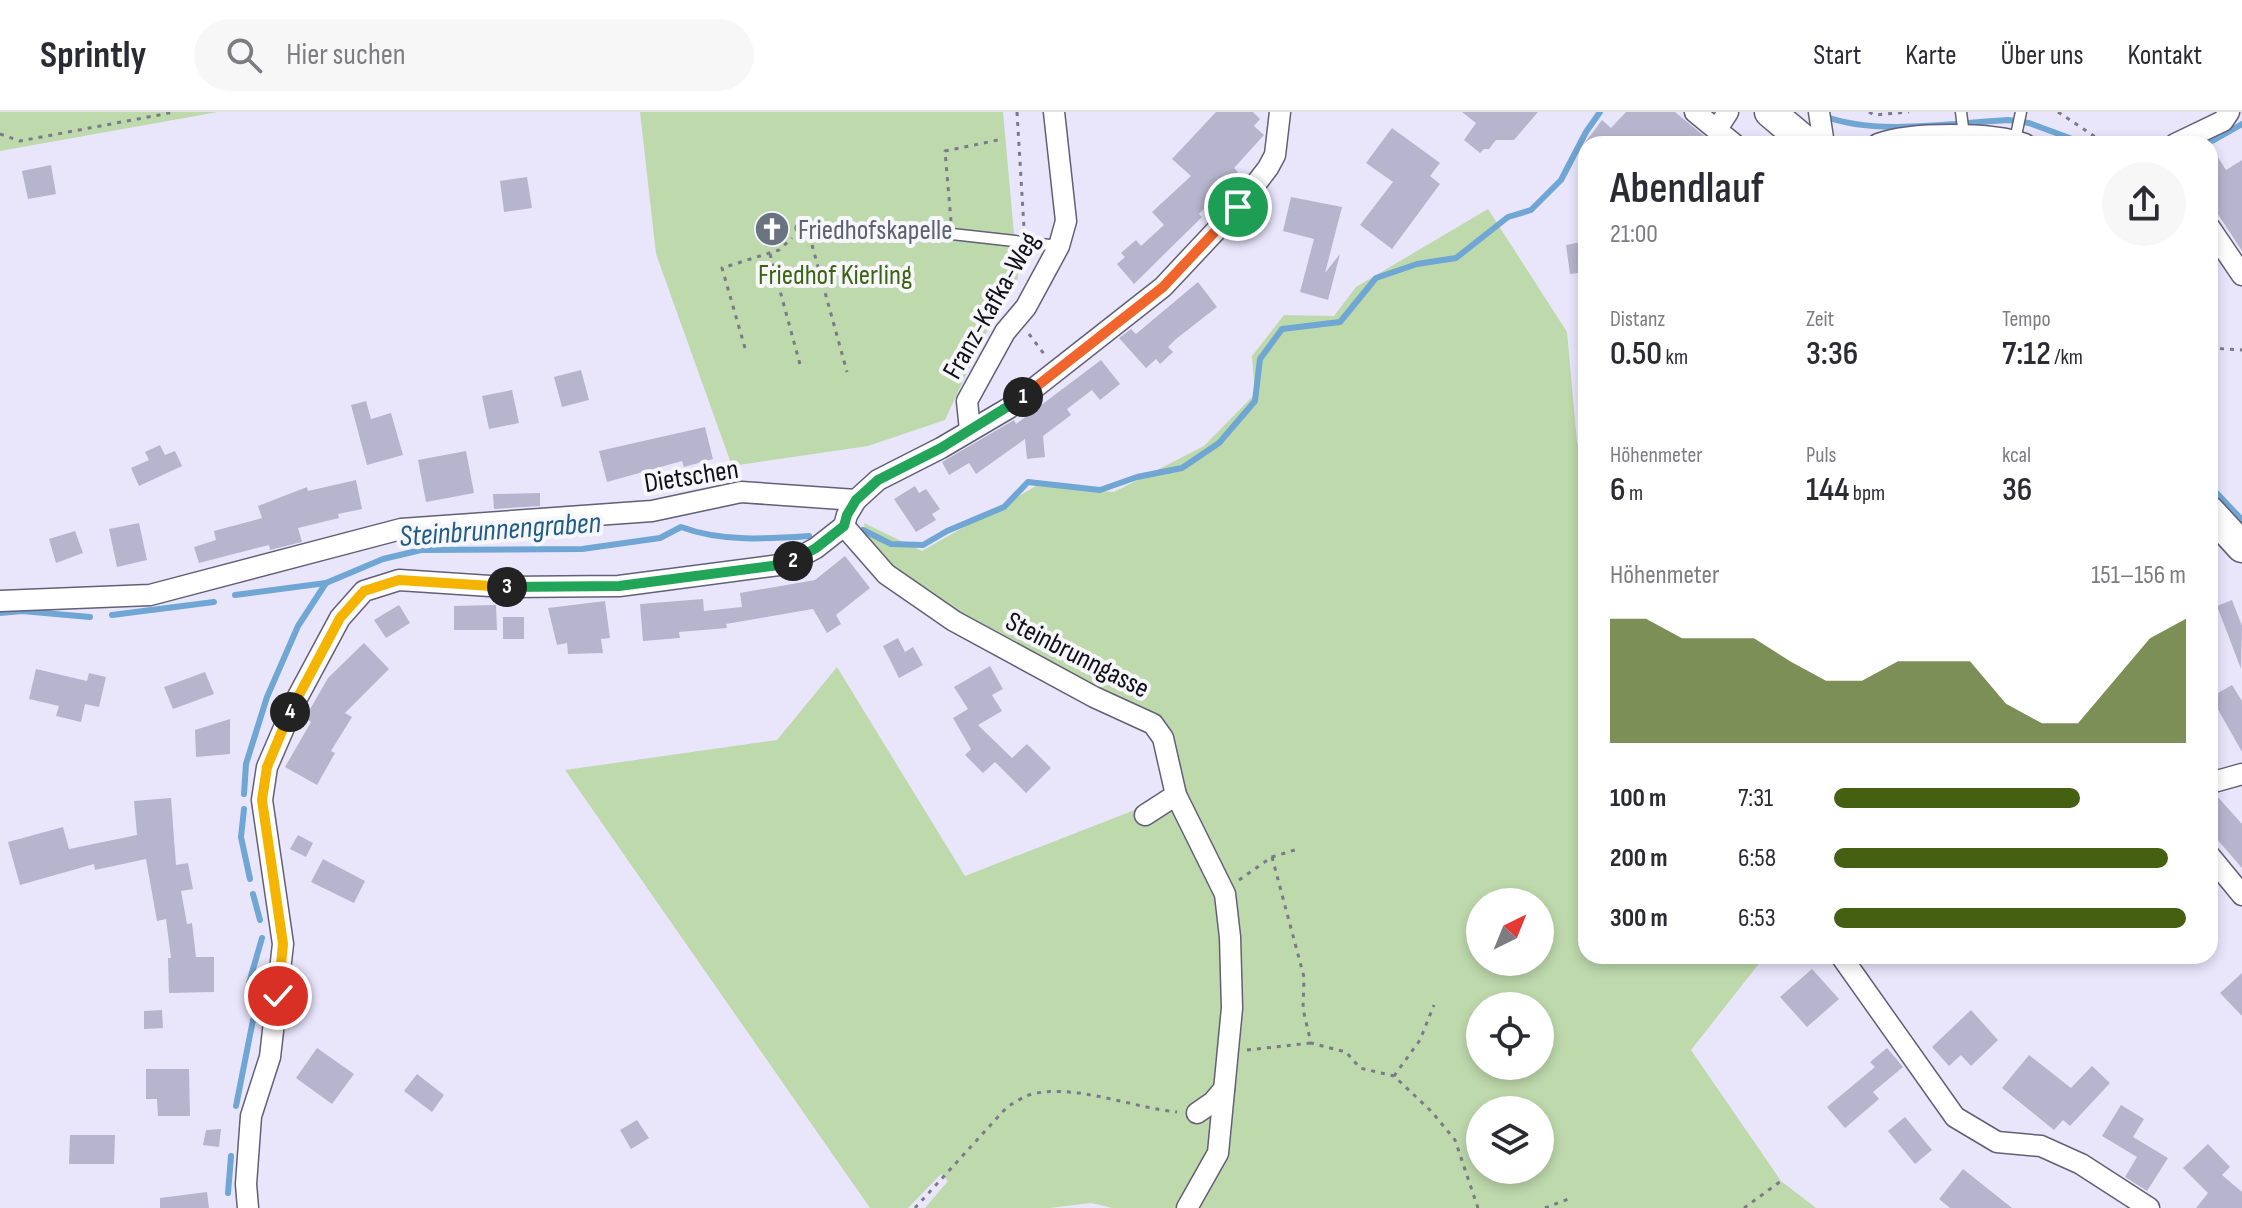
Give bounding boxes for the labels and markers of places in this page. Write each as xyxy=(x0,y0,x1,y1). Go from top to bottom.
pin xyxy=(1204,173,1272,241)
church icon: Friedhofskapelle xyxy=(753,210,791,248)
place label: Friedhofskapelle xyxy=(798,214,952,247)
pin: 1 xyxy=(1003,377,1043,417)
pin: 2 xyxy=(773,541,813,581)
pin: 3 xyxy=(487,567,527,607)
pin: 4 xyxy=(270,692,310,732)
pin xyxy=(244,962,312,1030)

